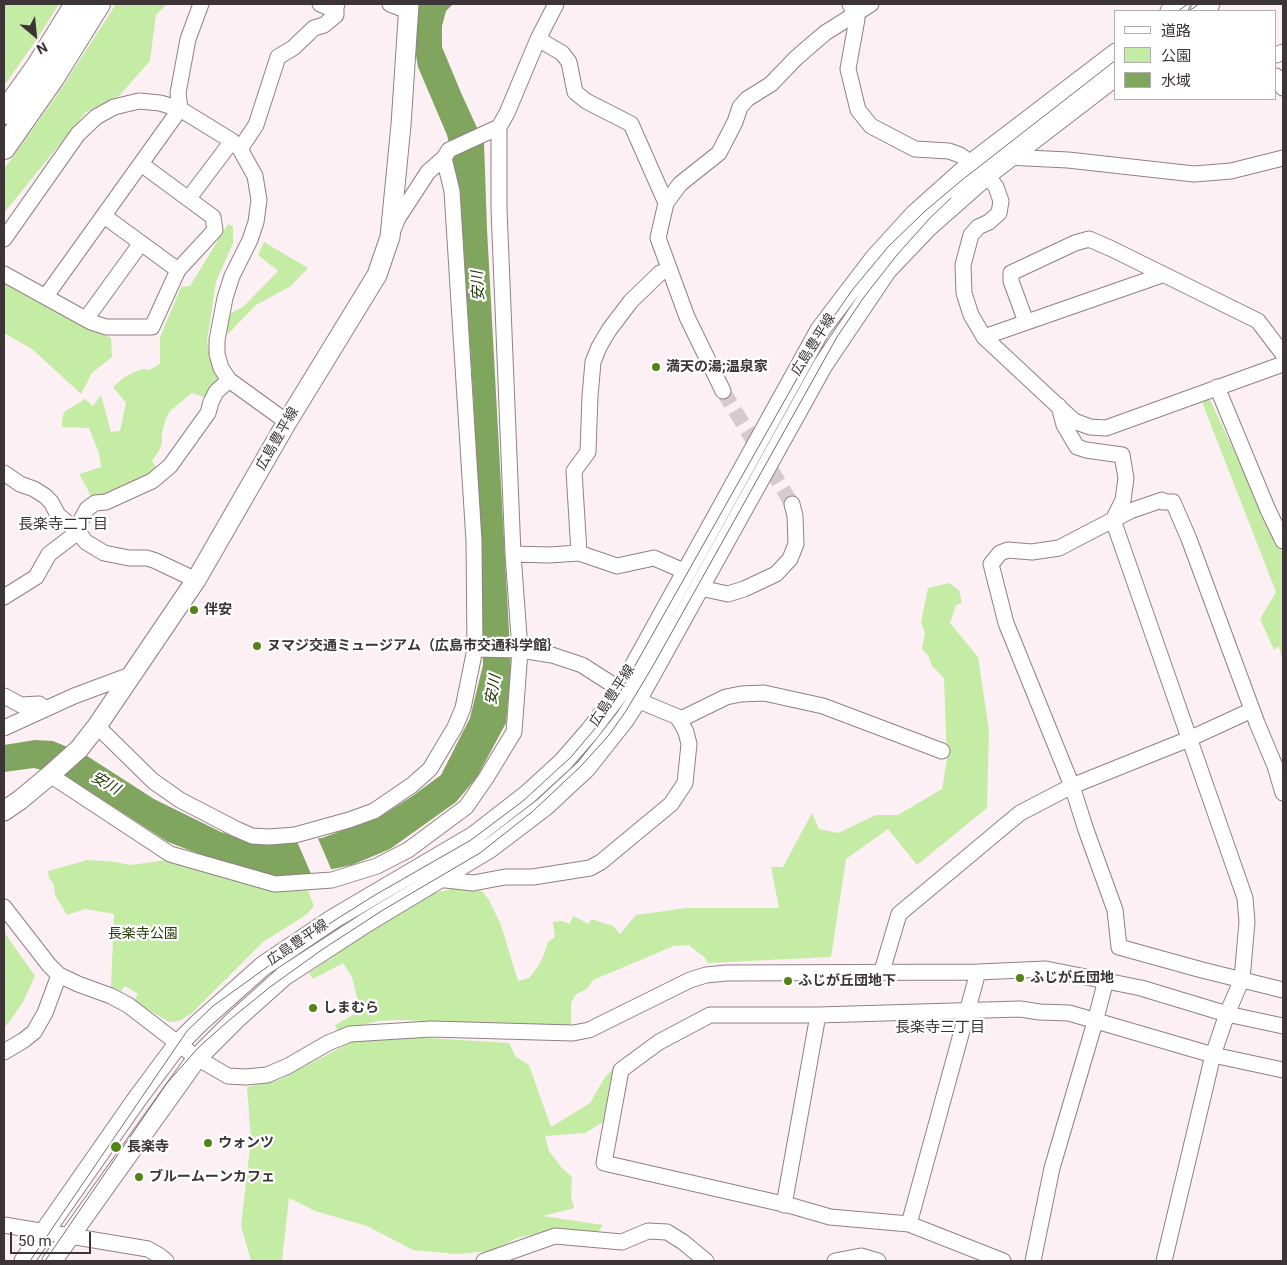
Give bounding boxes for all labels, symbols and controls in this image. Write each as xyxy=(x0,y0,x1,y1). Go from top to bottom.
north arrow xyxy=(10,10,60,60)
legend xyxy=(1114,10,1277,100)
text: 道路 xyxy=(1161,22,1191,40)
text: N xyxy=(34,39,50,58)
text: 公園 xyxy=(1161,47,1191,65)
text: 水域 xyxy=(1161,72,1191,90)
water label: 安川 xyxy=(469,271,489,301)
street label: 広島豊平線 xyxy=(788,311,840,379)
place label: 満天の湯;温泉家 xyxy=(666,359,768,375)
marker: 満天の湯;温泉家 xyxy=(650,361,662,373)
street label: 広島豊平線 xyxy=(253,404,303,474)
district label: 長楽寺二丁目 xyxy=(18,516,108,534)
place label: 伴安 xyxy=(204,602,232,618)
marker: 伴安 xyxy=(188,604,200,616)
place label: ヌマジ交通ミュージアム（広島市交通科学館｝ xyxy=(267,638,561,654)
marker: ヌマジ交通ミュージアム（広島市交通科学館｝ xyxy=(251,640,263,652)
street label: 広島豊平線 xyxy=(587,662,639,730)
water label: 安川 xyxy=(483,674,505,706)
water label: 安川 xyxy=(88,769,122,799)
street label: 広島豊平線 xyxy=(264,916,332,970)
park label: 長楽寺公園 xyxy=(108,926,178,942)
place label: ふじが丘団地 xyxy=(1030,970,1114,986)
marker: ふじが丘団地 xyxy=(1014,972,1026,984)
place label: ふじが丘団地下 xyxy=(798,973,896,989)
marker: ふじが丘団地下 xyxy=(782,975,794,987)
place label: しまむら xyxy=(323,1000,379,1016)
marker: しまむら xyxy=(307,1002,319,1014)
district label: 長楽寺三丁目 xyxy=(895,1019,985,1037)
place label: ウォンツ xyxy=(218,1135,274,1151)
marker: ウォンツ xyxy=(202,1137,214,1149)
place label: 長楽寺 xyxy=(127,1139,169,1155)
marker: 長楽寺 xyxy=(109,1140,123,1154)
place label: ブルームーンカフェ xyxy=(149,1169,275,1185)
marker: ブルームーンカフェ xyxy=(133,1171,145,1183)
scale bar xyxy=(12,1222,94,1254)
text: 50 m xyxy=(18,1232,52,1250)

